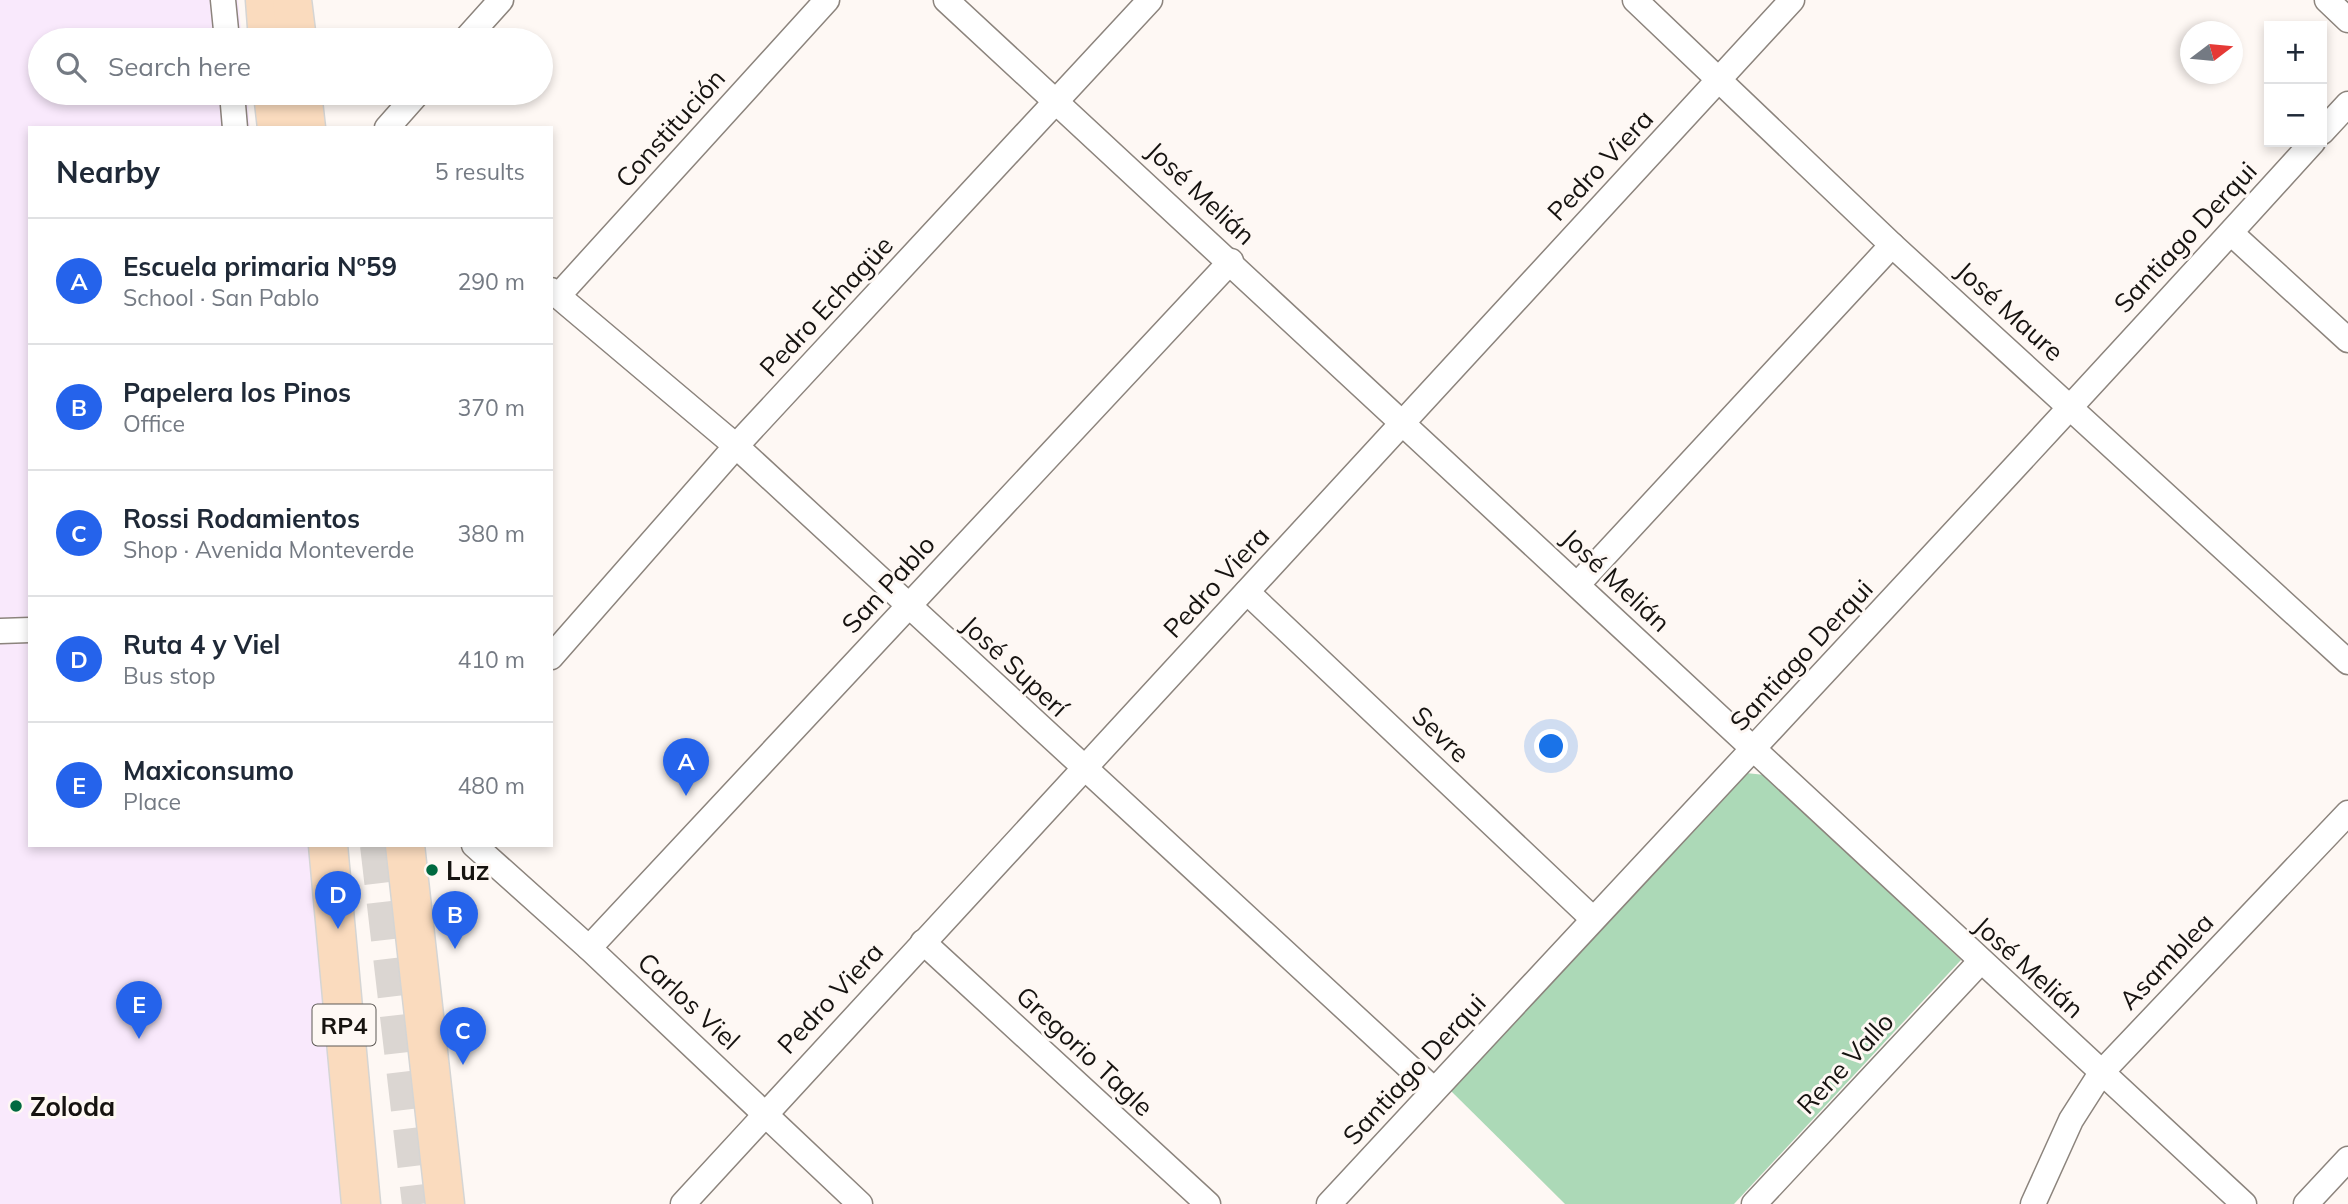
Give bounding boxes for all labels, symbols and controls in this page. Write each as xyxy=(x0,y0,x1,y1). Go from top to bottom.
north arrow xyxy=(2180,21,2243,84)
map controls xyxy=(2264,21,2327,147)
button: + xyxy=(2264,21,2327,84)
search box xyxy=(28,28,553,105)
icon: search xyxy=(52,48,90,86)
text: Search here xyxy=(108,50,251,83)
street label: Constitución xyxy=(608,62,732,194)
button: − xyxy=(2264,84,2327,147)
street label: Pedro Viera xyxy=(1540,102,1660,228)
street label: José Melián xyxy=(1140,134,1262,252)
text: Nearby xyxy=(56,153,160,191)
street label: Santiago Derqui xyxy=(2106,154,2264,320)
text: 5 results xyxy=(435,157,525,186)
street label: Pedro Echagüe xyxy=(752,229,900,383)
text: Escuela primaria Nº59 xyxy=(123,250,397,283)
street label: José Maure xyxy=(1949,254,2071,368)
text: A xyxy=(70,267,88,296)
text: 290 m xyxy=(457,267,525,296)
text: School · San Pablo xyxy=(123,283,320,312)
text: Papelera los Pinos xyxy=(123,376,351,409)
text: B xyxy=(71,393,87,422)
text: 370 m xyxy=(457,393,525,422)
text: Office xyxy=(123,409,185,438)
text: Rossi Rodamientos xyxy=(123,502,360,535)
text: C xyxy=(71,519,87,548)
text: 380 m xyxy=(457,519,525,548)
street label: Pedro Viera xyxy=(1156,519,1276,645)
street label: José Melián xyxy=(1555,521,1677,639)
street label: San Pablo xyxy=(834,528,942,640)
text: Shop · Avenida Monteverde xyxy=(123,535,414,564)
street label: Santiago Derqui xyxy=(1722,572,1880,738)
street label: José Superí xyxy=(955,608,1077,725)
text: Ruta 4 y Viel xyxy=(123,628,280,661)
text: D xyxy=(70,645,88,674)
text: 410 m xyxy=(457,645,525,674)
text: Bus stop xyxy=(123,661,215,690)
street label: Sevre xyxy=(1405,699,1477,769)
your location xyxy=(1534,729,1568,763)
pin: A xyxy=(663,738,709,796)
text: Maxiconsumo xyxy=(123,754,294,787)
text: E xyxy=(72,771,86,800)
text: 480 m xyxy=(457,771,525,800)
text: Place xyxy=(123,787,181,816)
place label: Luz xyxy=(446,854,489,887)
marker: Luz xyxy=(424,862,440,878)
pin: D xyxy=(315,871,361,929)
pin: B xyxy=(432,891,478,949)
street label: Asamblea xyxy=(2112,906,2220,1016)
street label: José Melián xyxy=(1967,909,2091,1025)
street label: Pedro Viera xyxy=(770,935,890,1061)
street label: Carlos Viel xyxy=(631,945,747,1057)
street label: Gregorio Tagle xyxy=(1010,979,1160,1123)
pin: E xyxy=(116,981,162,1039)
street label: Santiago Derqui xyxy=(1335,986,1493,1152)
road number: RP4 xyxy=(312,1004,376,1045)
street label: Rene Vallo xyxy=(1789,1005,1901,1121)
pin: C xyxy=(440,1007,486,1065)
place label: Zoloda xyxy=(30,1090,115,1123)
marker: Zoloda xyxy=(8,1098,24,1114)

